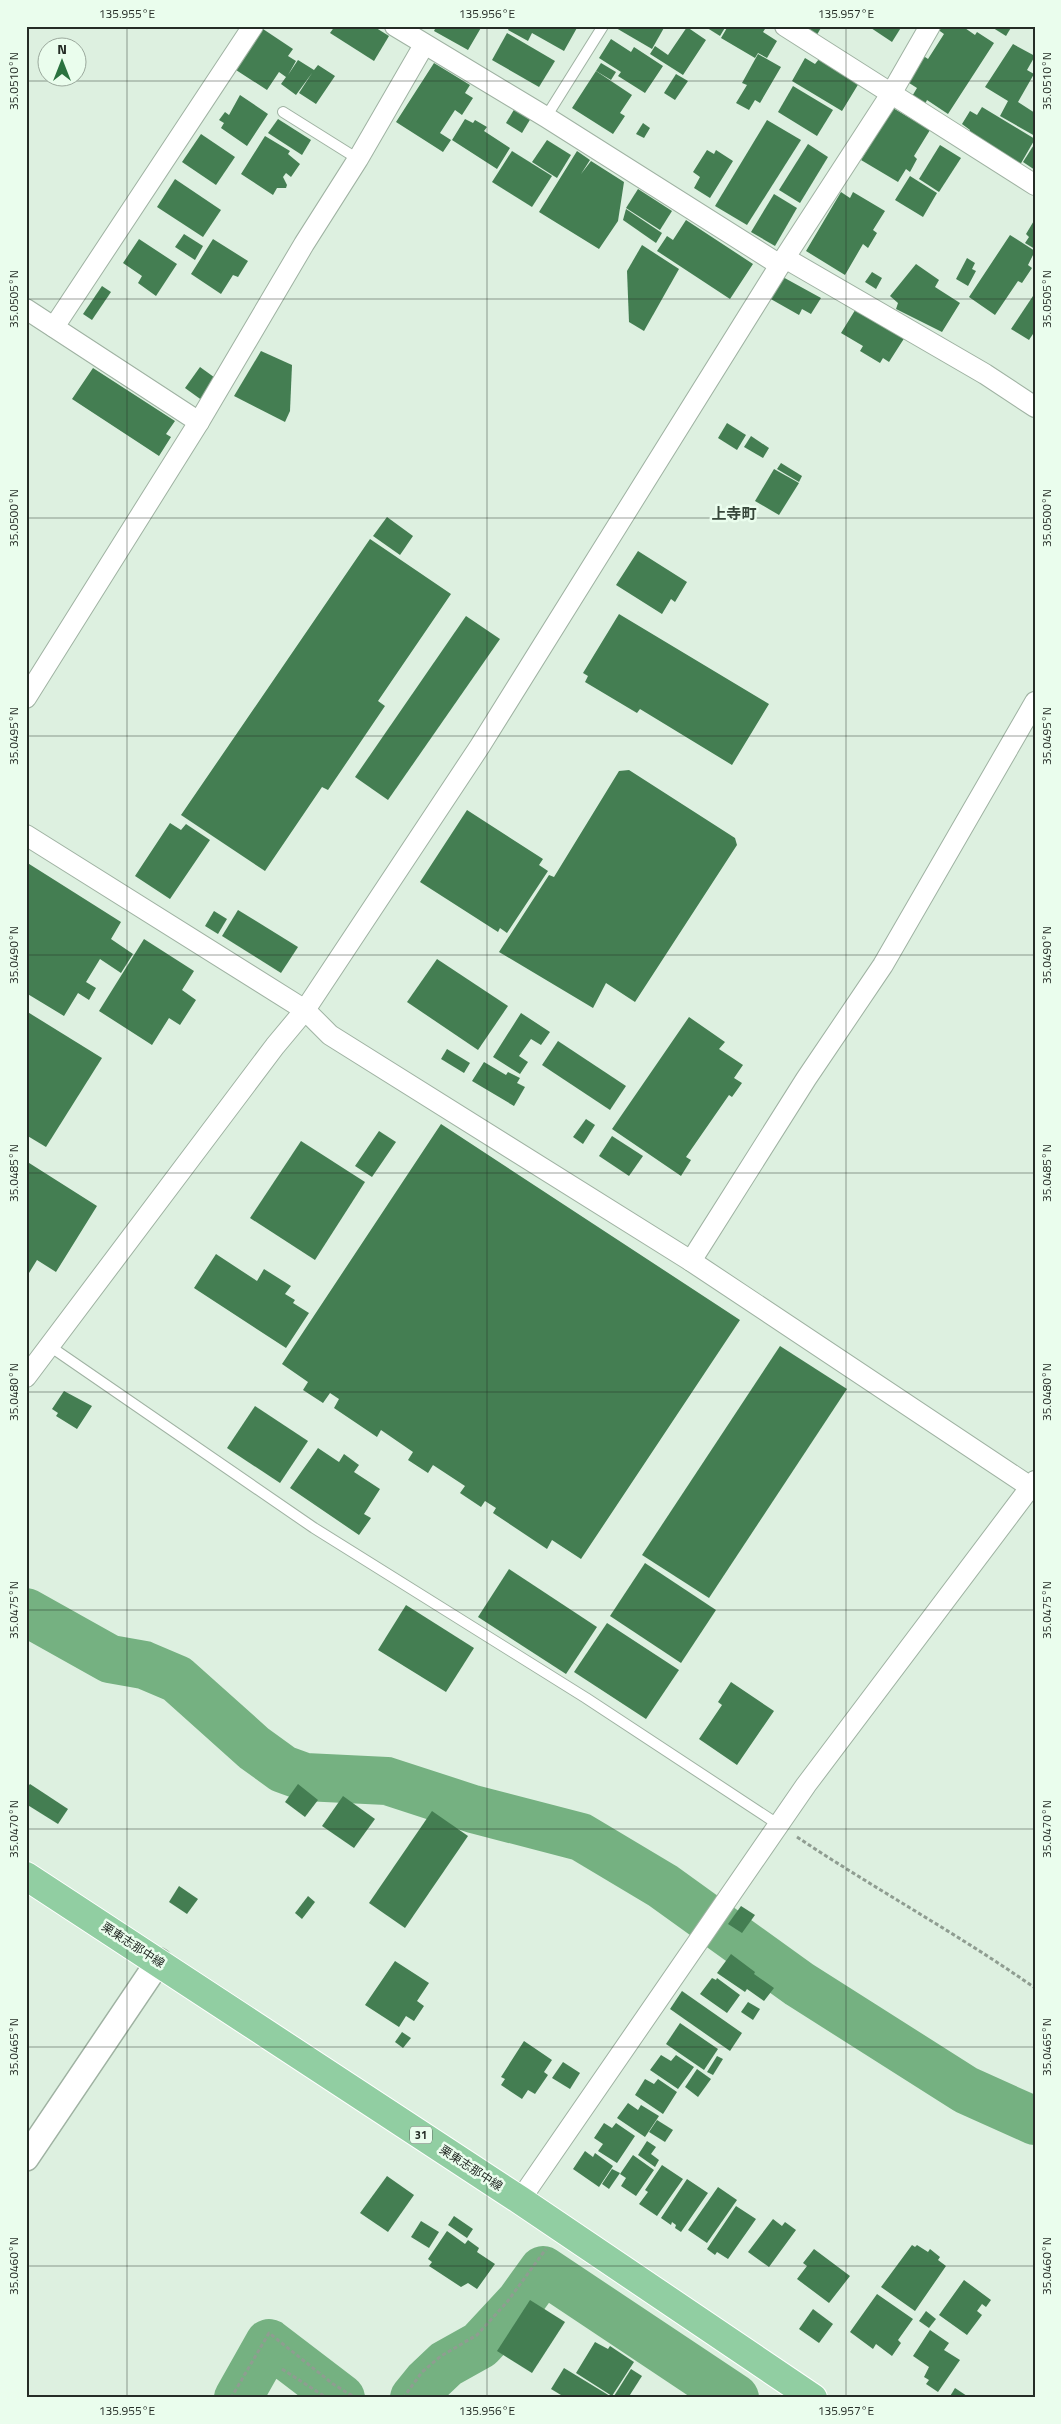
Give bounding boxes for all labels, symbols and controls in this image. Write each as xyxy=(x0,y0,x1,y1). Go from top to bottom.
text: 135.955°E xyxy=(99,4,155,23)
text: 135.956°E xyxy=(459,4,515,23)
text: 135.957°E xyxy=(818,4,874,23)
north arrow xyxy=(38,38,88,88)
text: N xyxy=(57,38,67,59)
text: 35.0510°N xyxy=(4,52,23,110)
text: 35.0510°N xyxy=(1037,52,1056,110)
text: 35.0505°N xyxy=(4,270,23,328)
text: 35.0505°N xyxy=(1037,270,1056,328)
text: 35.0500°N xyxy=(4,489,23,547)
text: 35.0500°N xyxy=(1037,489,1056,547)
district label: 上寺町 xyxy=(711,502,757,525)
text: 35.0495°N xyxy=(4,707,23,765)
text: 35.0495°N xyxy=(1037,707,1056,765)
text: 35.0490°N xyxy=(4,926,23,984)
text: 35.0490°N xyxy=(1037,926,1056,984)
text: 35.0485°N xyxy=(4,1144,23,1202)
text: 35.0485°N xyxy=(1037,1144,1056,1202)
text: 35.0480°N xyxy=(4,1363,23,1421)
text: 35.0480°N xyxy=(1037,1363,1056,1421)
text: 35.0475°N xyxy=(4,1581,23,1639)
text: 35.0475°N xyxy=(1037,1581,1056,1639)
text: 35.0470°N xyxy=(4,1800,23,1858)
text: 35.0470°N xyxy=(1037,1800,1056,1858)
street label: 栗東志那中線 xyxy=(98,1917,169,1972)
text: 35.0465°N xyxy=(4,2018,23,2076)
text: 35.0465°N xyxy=(1037,2018,1056,2076)
road number: 31 xyxy=(410,2126,432,2144)
street label: 栗東志那中線 xyxy=(436,2140,507,2195)
text: 35.0460°N xyxy=(4,2237,23,2295)
text: 35.0460°N xyxy=(1037,2237,1056,2295)
text: 135.955°E xyxy=(99,2401,155,2420)
text: 135.956°E xyxy=(459,2401,515,2420)
text: 135.957°E xyxy=(818,2401,874,2420)

